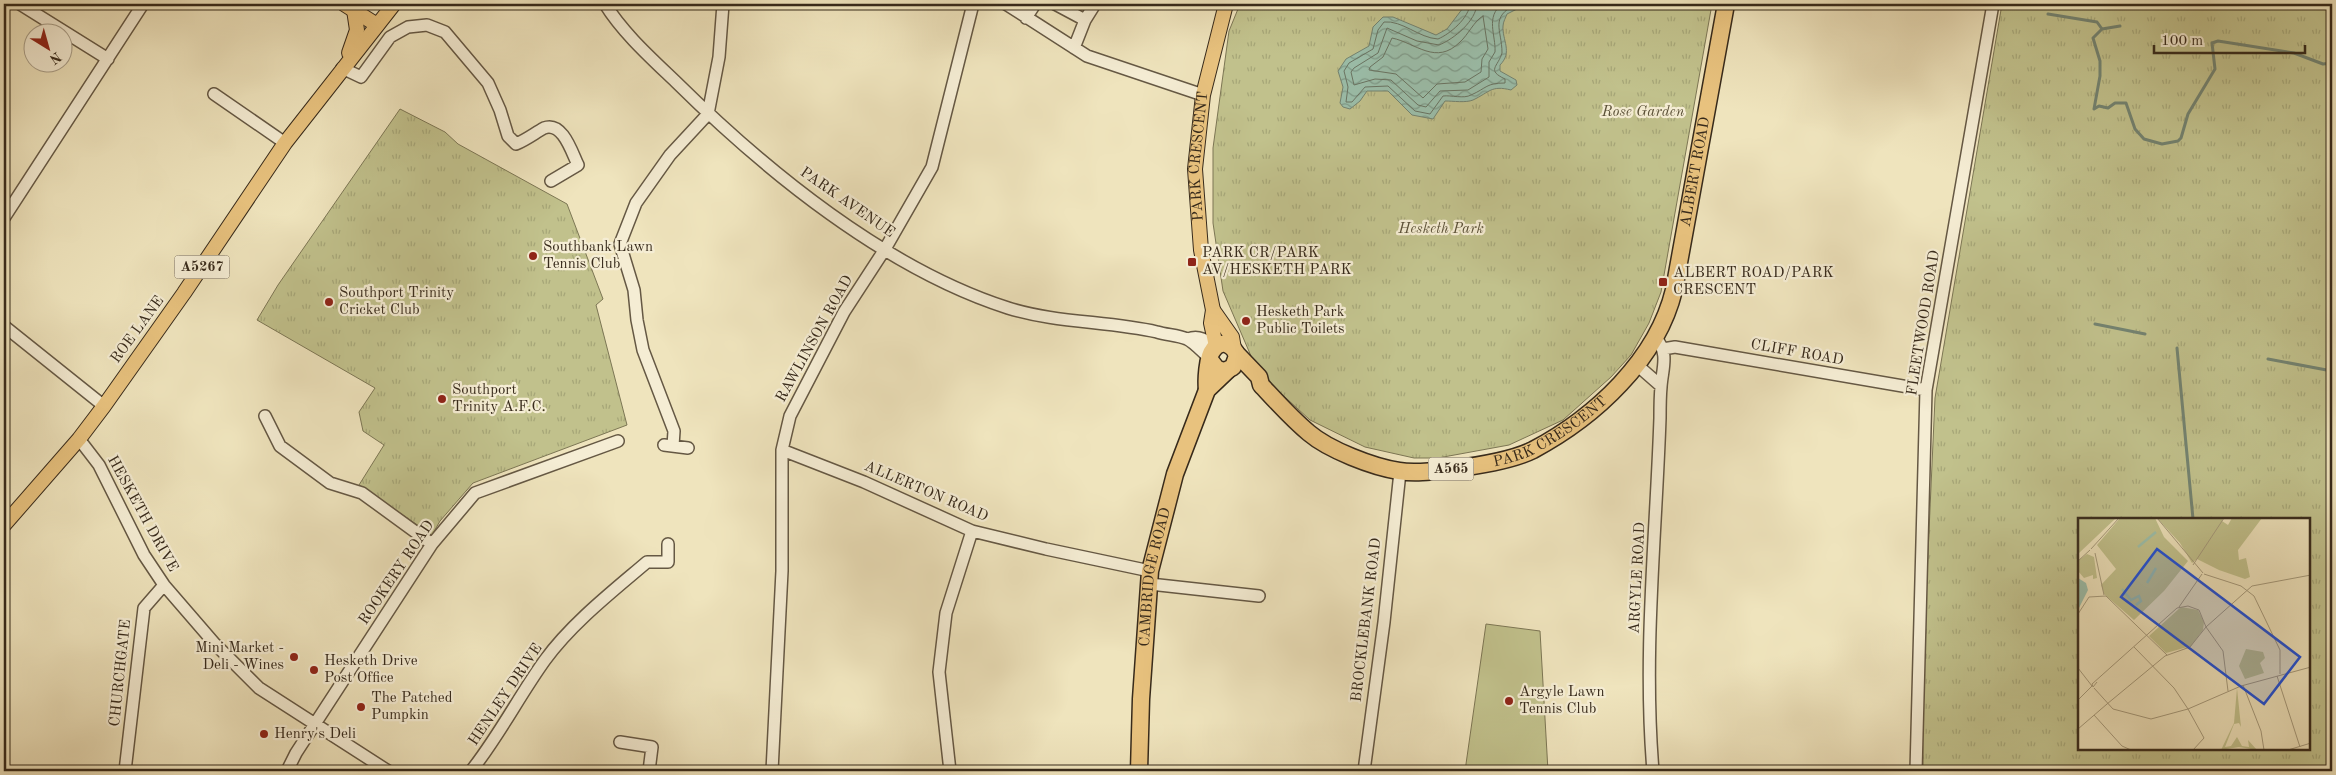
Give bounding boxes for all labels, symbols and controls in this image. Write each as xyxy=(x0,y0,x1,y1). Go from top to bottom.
north arrow xyxy=(22,22,72,72)
scale bar xyxy=(2154,22,2305,54)
text: 100 m xyxy=(2161,34,2203,49)
text: N xyxy=(46,49,64,67)
street label: PARK CRESCENT xyxy=(1187,91,1211,222)
park label: Rose Garden xyxy=(1601,105,1685,120)
street label: ALBERT ROAD xyxy=(1678,116,1713,228)
street label: PARK AVENUE xyxy=(797,165,897,241)
park label: Hesketh Park xyxy=(1397,222,1484,237)
place label: Southbank Lawn Tennis Club xyxy=(543,240,653,272)
place label: PARK CR/PARK AV/HESKETH PARK xyxy=(1202,246,1352,278)
street label: FLEETWOOD ROAD xyxy=(1905,249,1943,397)
marker: Southbank Lawn Tennis Club xyxy=(527,250,539,262)
road number: A5267 xyxy=(174,256,230,278)
marker: PARK CR/PARK AV/HESKETH PARK xyxy=(1186,256,1198,268)
place label: ALBERT ROAD/PARK CRESCENT xyxy=(1673,266,1834,298)
street label: RAWLINSON ROAD xyxy=(774,273,856,405)
marker: ALBERT ROAD/PARK CRESCENT xyxy=(1657,276,1669,288)
place label: Southport Trinity Cricket Club xyxy=(339,286,454,318)
street label: ROE LANE xyxy=(109,294,167,366)
marker: Southport Trinity Cricket Club xyxy=(323,296,335,308)
place label: Hesketh Park Public Toilets xyxy=(1256,305,1345,337)
marker: Hesketh Park Public Toilets xyxy=(1240,315,1252,327)
street label: CLIFF ROAD xyxy=(1749,337,1845,369)
place label: Southport Trinity A.F.C. xyxy=(452,383,546,415)
marker: Southport Trinity A.F.C. xyxy=(436,393,448,405)
street label: PARK CRESCENT xyxy=(1492,394,1610,470)
street label: HESKETH DRIVE xyxy=(104,453,180,575)
road number: A565 xyxy=(1428,458,1474,480)
street label: ALLERTON ROAD xyxy=(862,459,990,525)
street label: CAMBRIDGE ROAD xyxy=(1137,506,1174,647)
street label: ROOKERY ROAD xyxy=(357,518,437,628)
inset map xyxy=(2078,518,2311,750)
street label: ARGYLE ROAD xyxy=(1628,522,1648,634)
street label: BROCKLEBANK ROAD xyxy=(1349,537,1385,703)
street label: CHURCHGATE xyxy=(108,619,134,727)
place label: Mini Market - Deli - Wines xyxy=(195,641,284,673)
street label: HENLEY DRIVE xyxy=(466,641,546,749)
marker: Mini Market - Deli - Wines xyxy=(288,651,300,663)
place label: Hesketh Drive Post Office xyxy=(324,654,418,686)
marker: Hesketh Drive Post Office xyxy=(308,664,320,676)
place label: Argyle Lawn Tennis Club xyxy=(1519,685,1605,717)
place label: The Patched Pumpkin xyxy=(371,691,453,723)
marker: Argyle Lawn Tennis Club xyxy=(1503,695,1515,707)
marker: The Patched Pumpkin xyxy=(355,701,367,713)
place label: Henry's Deli xyxy=(274,727,356,742)
marker: Henry's Deli xyxy=(258,728,270,740)

